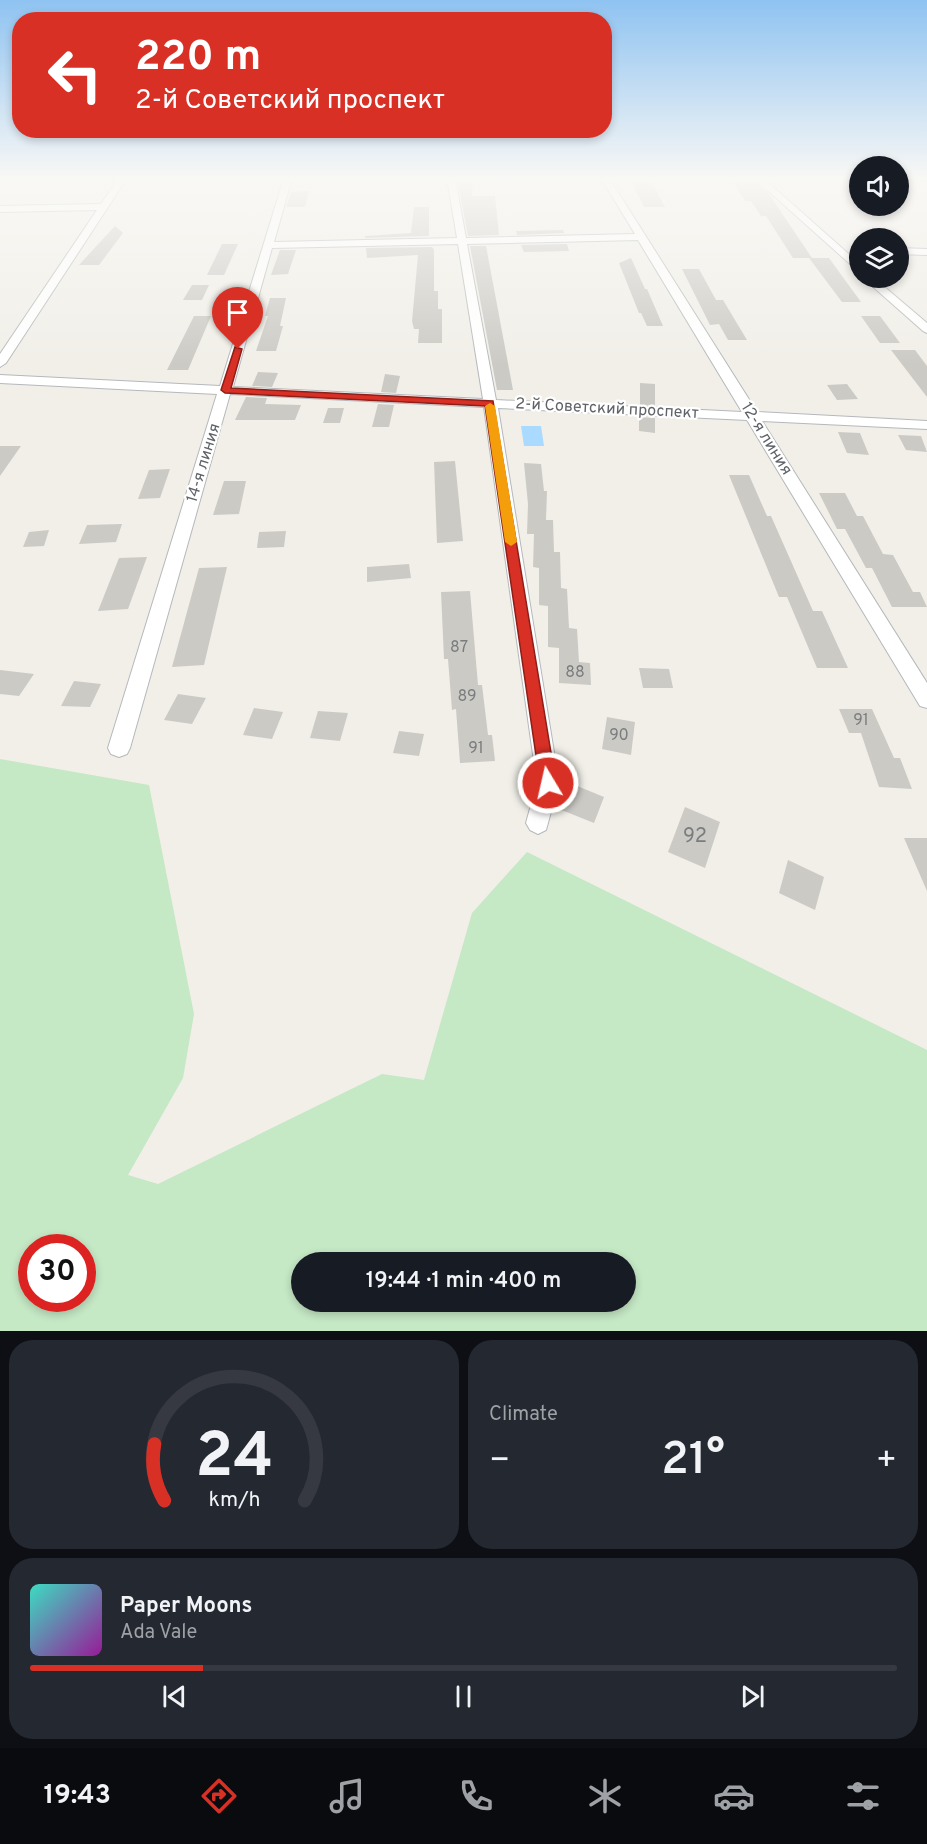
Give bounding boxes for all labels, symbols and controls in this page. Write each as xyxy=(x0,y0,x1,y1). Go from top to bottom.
text: 220 m xyxy=(135,32,261,85)
icon: left xyxy=(36,36,114,114)
text: 2-й Советский проспект xyxy=(135,84,445,118)
map controls xyxy=(849,156,909,288)
button: sound xyxy=(849,156,909,216)
button: layers xyxy=(849,228,909,288)
pin xyxy=(212,287,263,349)
icon: arrive xyxy=(221,296,254,329)
street label: 2-й Советский проспект xyxy=(515,394,699,424)
street label: 12-я линия xyxy=(736,399,796,479)
street label: 14-я линия xyxy=(183,421,225,505)
house number: 87 xyxy=(450,638,468,658)
house number: 88 xyxy=(565,663,585,683)
house number: 89 xyxy=(457,687,477,707)
house number: 91 xyxy=(853,711,869,731)
house number: 90 xyxy=(609,726,629,746)
house number: 91 xyxy=(468,739,484,759)
position arrow xyxy=(516,751,580,815)
house number: 92 xyxy=(683,824,707,850)
speed limit sign: 30 xyxy=(18,1234,96,1312)
text: 19:44 · 1 min · 400 m xyxy=(366,1268,561,1295)
text: Climate xyxy=(489,1402,558,1428)
text: 24 xyxy=(195,1420,273,1499)
text: 21° xyxy=(661,1433,725,1490)
text: − xyxy=(489,1441,510,1483)
text: + xyxy=(876,1441,897,1483)
text: km/h xyxy=(208,1488,260,1515)
text: Paper Moons xyxy=(120,1593,252,1620)
text: Ada Vale xyxy=(120,1620,197,1646)
icon: previous xyxy=(158,1680,191,1713)
icon: pause xyxy=(447,1680,480,1713)
icon: next xyxy=(736,1680,769,1713)
icon: directions xyxy=(198,1775,240,1817)
icon: music xyxy=(326,1775,368,1817)
icon: phone xyxy=(455,1775,497,1817)
icon: climate xyxy=(584,1775,626,1817)
icon: car xyxy=(713,1775,755,1817)
icon: filters xyxy=(842,1775,884,1817)
text: 19:43 xyxy=(43,1779,111,1813)

